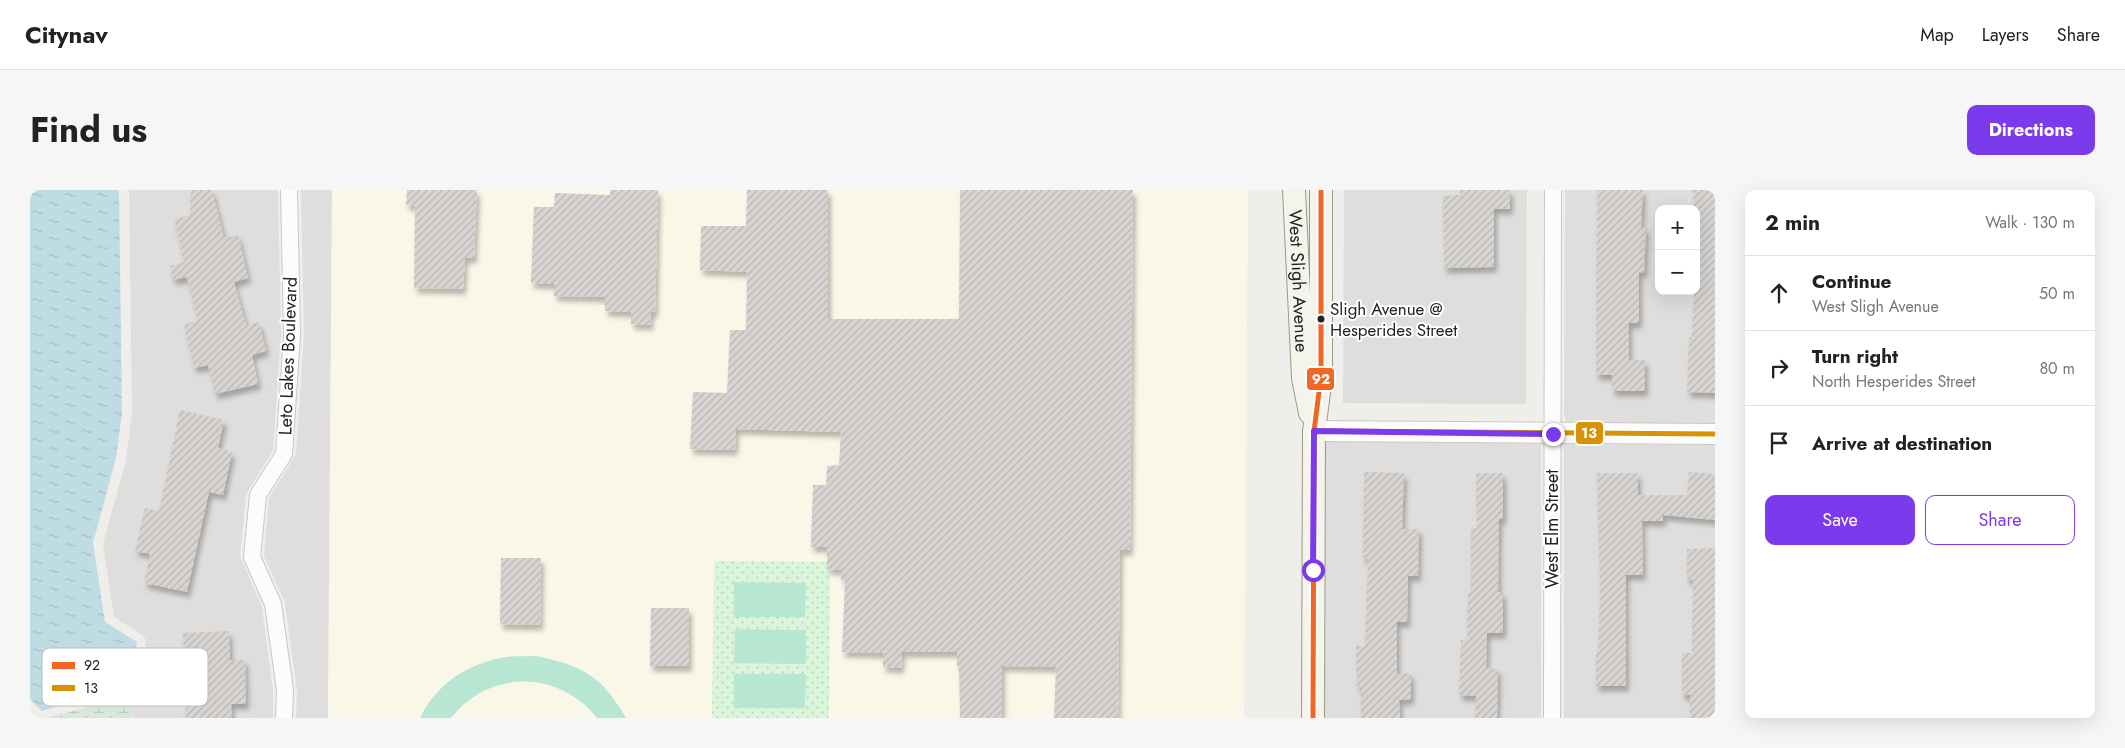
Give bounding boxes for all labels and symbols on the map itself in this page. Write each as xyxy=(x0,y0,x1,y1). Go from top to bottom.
street label: West Sligh Avenue xyxy=(1282,209,1315,353)
street label: Leto Lakes Boulevard xyxy=(272,276,304,436)
place label: Sligh Avenue @ Hesperides Street xyxy=(1330,297,1457,342)
marker: Sligh Avenue @ Hesperides Street xyxy=(1316,314,1326,324)
line badge: 92 xyxy=(1306,367,1335,391)
text: 92 xyxy=(1312,369,1330,389)
line badge: 13 xyxy=(1575,421,1604,445)
route end xyxy=(1542,423,1565,446)
text: 13 xyxy=(1581,423,1597,443)
street label: West Elm Street xyxy=(1539,469,1565,589)
route start xyxy=(1302,559,1325,582)
legend xyxy=(42,648,208,706)
text: 92 xyxy=(84,655,100,675)
text: 13 xyxy=(84,678,98,698)

